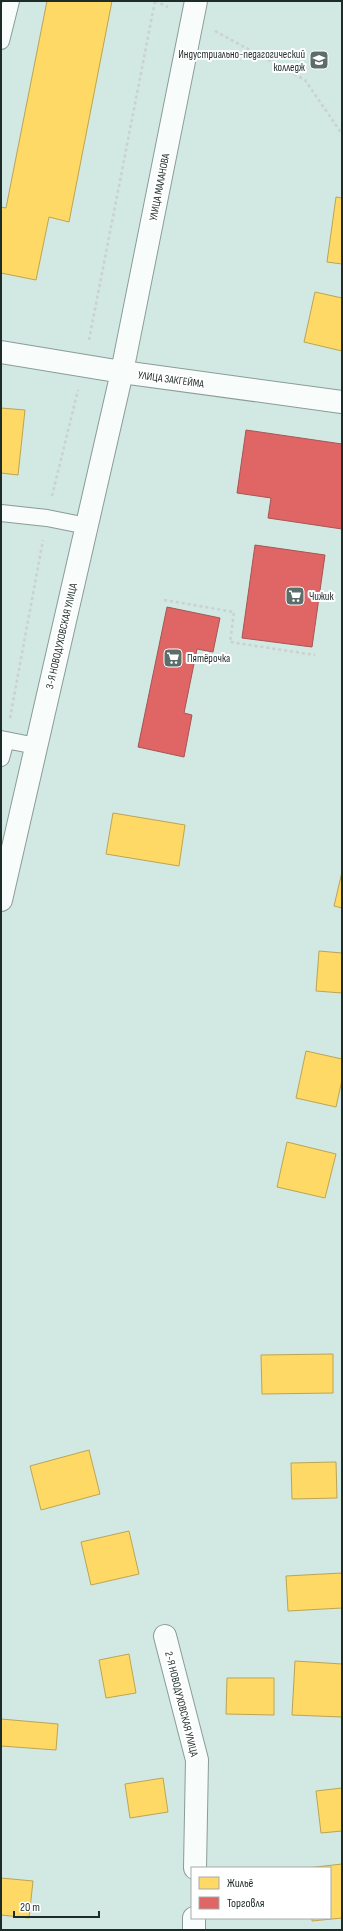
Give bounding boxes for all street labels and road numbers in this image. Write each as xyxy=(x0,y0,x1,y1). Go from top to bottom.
street label: УЛИЦА МАЛАНОВА xyxy=(147,152,172,222)
street label: УЛИЦА ЗАКГЕЙМА xyxy=(137,367,205,391)
street label: 3-Я НОВОДУХОВСКАЯ УЛИЦА xyxy=(43,582,80,690)
street label: 2-Я НОВОДУХОВСКАЯ УЛИЦА xyxy=(162,1650,201,1758)

